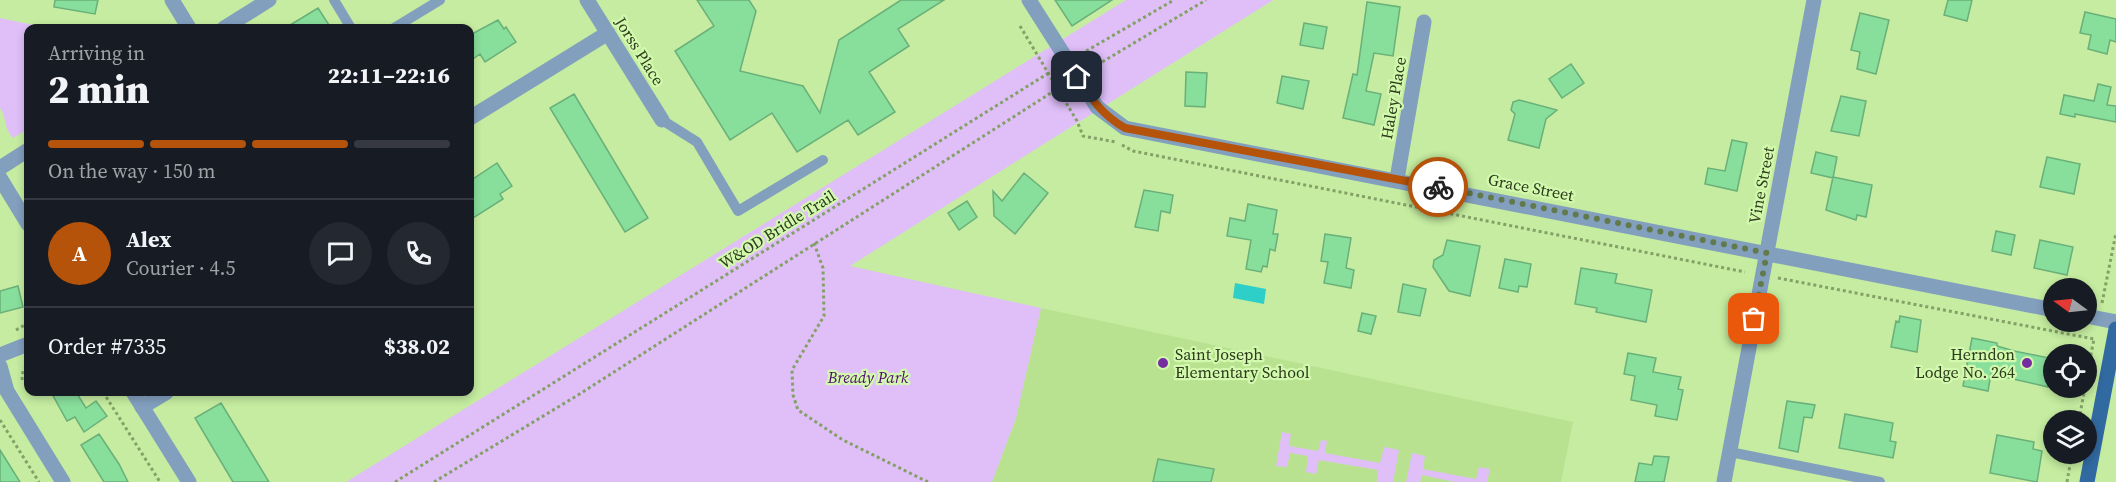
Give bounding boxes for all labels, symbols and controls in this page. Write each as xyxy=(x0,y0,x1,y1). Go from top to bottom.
street label: Jorss Place xyxy=(610,12,670,89)
text: Arriving in xyxy=(48,39,145,67)
pin xyxy=(1051,51,1102,102)
street label: Haley Place xyxy=(1375,55,1411,141)
text: 22:11–22:16 xyxy=(328,60,450,90)
icon: home xyxy=(1060,60,1093,93)
text: 2 min xyxy=(48,63,150,116)
street label: Vine Street xyxy=(1743,144,1779,225)
text: On the way · 150 m xyxy=(48,157,215,185)
courier xyxy=(1408,157,1468,217)
street label: Grace Street xyxy=(1486,168,1576,206)
icon: bike xyxy=(1422,171,1455,204)
street label: W&OD Bridle Trail xyxy=(715,184,839,274)
button: chat xyxy=(309,222,372,285)
button: phone xyxy=(387,222,450,285)
text: Alex xyxy=(126,224,171,254)
text: A xyxy=(72,238,87,268)
text: Courier · 4.5 xyxy=(126,254,235,282)
north arrow xyxy=(2043,278,2097,332)
map controls xyxy=(2043,278,2097,464)
pin xyxy=(1728,293,1779,344)
icon: bag xyxy=(1737,302,1770,335)
text: Order #7335 xyxy=(48,331,166,361)
text: $38.02 xyxy=(384,331,450,361)
place label: Saint Joseph Elementary School xyxy=(1175,343,1310,383)
place label: Herndon Lodge No. 264 xyxy=(1915,343,2015,383)
button: locate xyxy=(2043,344,2097,398)
marker: Saint Joseph Elementary School xyxy=(1156,356,1170,370)
marker: Herndon Lodge No. 264 xyxy=(2020,356,2034,370)
park label: Bready Park xyxy=(827,366,909,388)
button: layers xyxy=(2043,410,2097,464)

